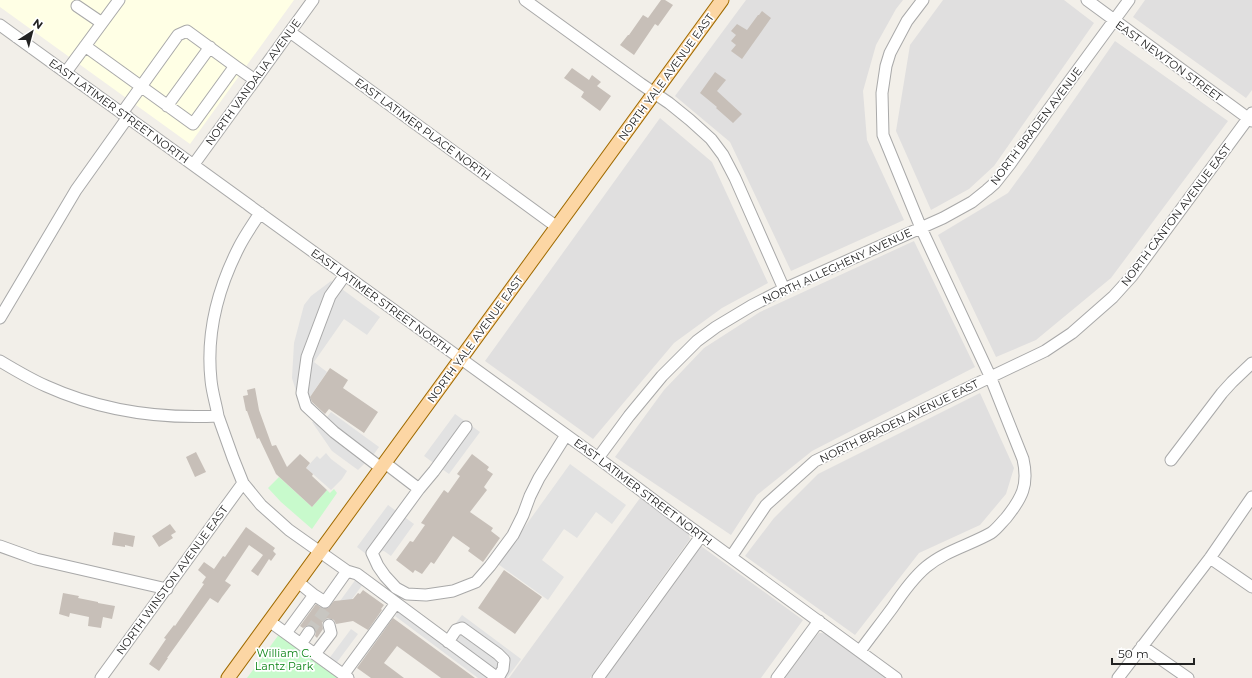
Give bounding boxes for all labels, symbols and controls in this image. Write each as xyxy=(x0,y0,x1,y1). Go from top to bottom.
street label: NORTH YALE AVENUE EAST xyxy=(615,10,717,143)
north arrow xyxy=(12,12,52,52)
text: N xyxy=(30,16,46,32)
street label: NORTH VANDALIA AVENUE xyxy=(202,16,304,148)
street label: EAST NEWTON STREET xyxy=(1113,18,1226,105)
street label: EAST LATIMER STREET NORTH xyxy=(46,56,192,166)
street label: NORTH BRADEN AVENUE xyxy=(987,64,1085,188)
street label: EAST LATIMER PLACE NORTH xyxy=(352,75,494,183)
street label: NORTH CANTON AVENUE EAST xyxy=(1118,141,1234,289)
street label: NORTH ALLEGHENY AVENUE xyxy=(760,225,914,307)
street label: EAST LATIMER STREET NORTH xyxy=(308,246,454,356)
street label: NORTH YALE AVENUE EAST xyxy=(424,272,526,405)
street label: NORTH BRADEN AVENUE EAST xyxy=(817,376,981,466)
street label: EAST LATIMER STREET NORTH xyxy=(571,435,715,549)
street label: NORTH WINSTON AVENUE EAST xyxy=(113,502,231,657)
scale bar xyxy=(1112,640,1194,666)
park label: William C. Lantz Park xyxy=(255,646,314,673)
text: 50 m xyxy=(1118,646,1149,661)

